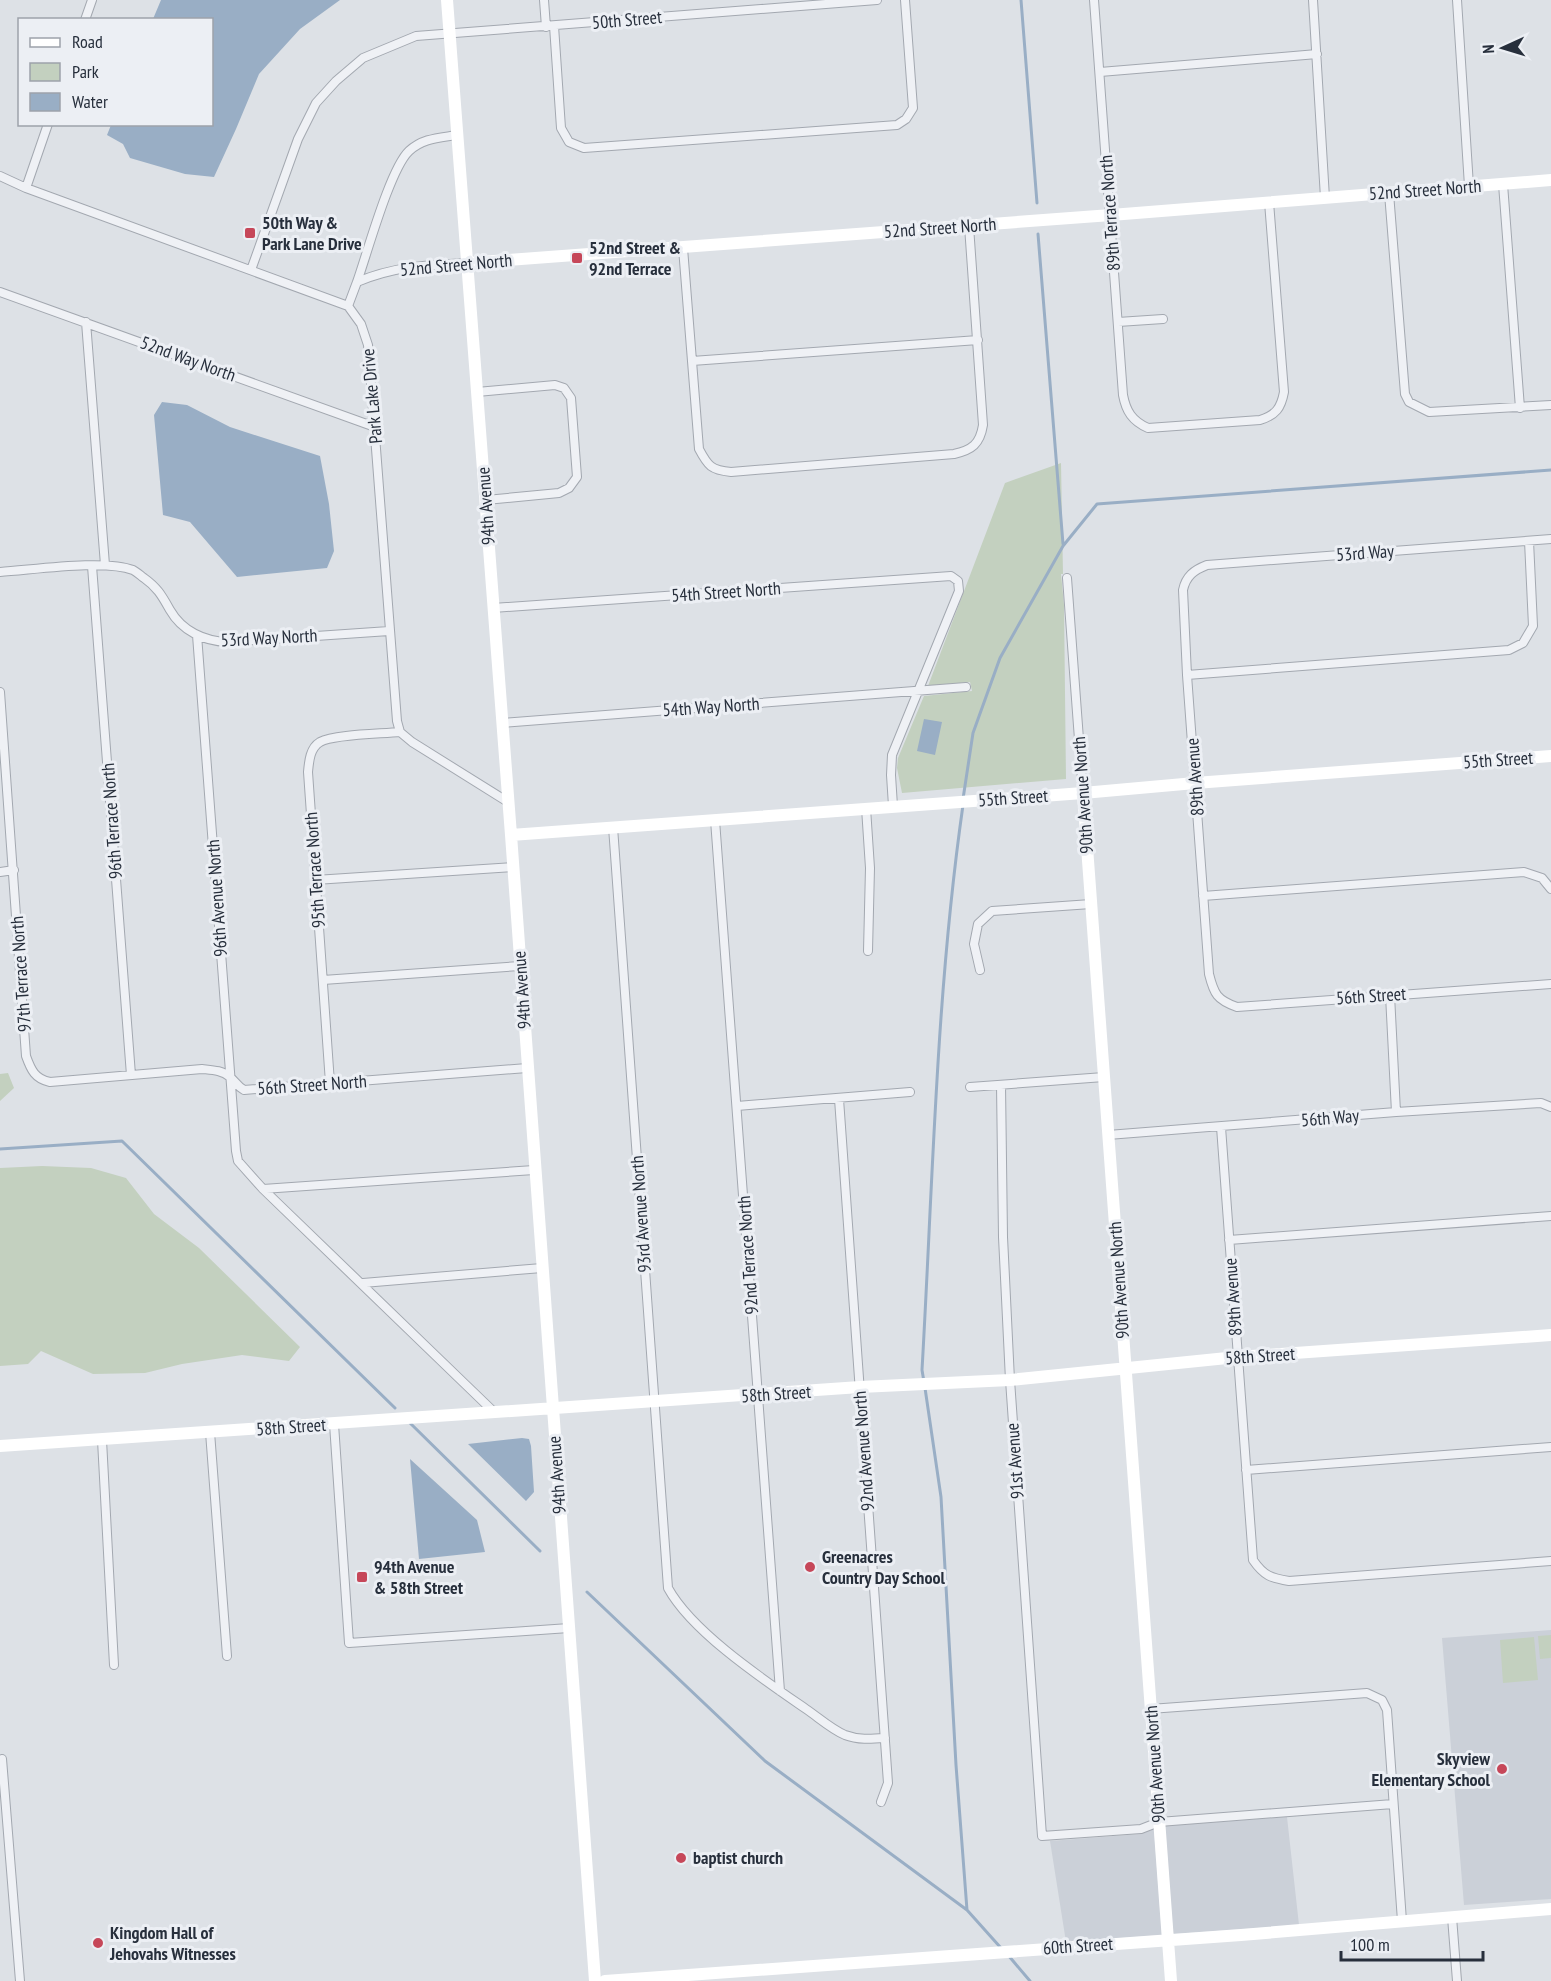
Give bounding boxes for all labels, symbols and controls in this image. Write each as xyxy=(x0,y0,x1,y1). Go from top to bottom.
street label: 50th Street xyxy=(591,5,663,34)
legend xyxy=(18,18,213,126)
north arrow xyxy=(1473,18,1533,78)
text: Road xyxy=(72,30,103,53)
text: N xyxy=(1478,44,1498,54)
text: Park xyxy=(72,60,99,83)
text: Water xyxy=(72,90,108,113)
street label: 89th Terrace North xyxy=(1094,154,1125,272)
street label: 52nd Street North xyxy=(1368,174,1482,205)
place label: 50th Way & Park Lane Drive xyxy=(262,211,362,255)
street label: 52nd Street North xyxy=(883,212,997,243)
marker: 50th Way & Park Lane Drive xyxy=(243,226,257,240)
place label: 52nd Street & 92nd Terrace xyxy=(589,236,681,280)
street label: 52nd Street North xyxy=(399,248,513,281)
marker: 52nd Street & 92nd Terrace xyxy=(570,251,584,265)
street label: 52nd Way North xyxy=(137,331,239,386)
street label: Park Lake Drive xyxy=(356,348,387,445)
street label: 94th Avenue xyxy=(471,466,500,546)
street label: 53rd Way xyxy=(1335,539,1395,566)
street label: 54th Street North xyxy=(670,576,781,607)
street label: 53rd Way North xyxy=(220,623,318,652)
street label: 54th Way North xyxy=(662,692,760,721)
street label: 90th Avenue North xyxy=(1067,736,1098,854)
street label: 89th Avenue xyxy=(1180,737,1209,817)
street label: 55th Street xyxy=(1462,746,1534,773)
street label: 96th Terrace North xyxy=(96,762,127,880)
street label: 55th Street xyxy=(977,784,1049,811)
street label: 95th Terrace North xyxy=(299,811,330,929)
street label: 96th Avenue North xyxy=(201,839,232,957)
street label: 97th Terrace North xyxy=(5,915,36,1033)
street label: 94th Avenue xyxy=(507,950,536,1030)
street label: 56th Street xyxy=(1335,982,1407,1009)
street label: 56th Street North xyxy=(256,1069,367,1100)
street label: 56th Way xyxy=(1300,1103,1360,1131)
street label: 93rd Avenue North xyxy=(625,1155,656,1273)
street label: 92nd Terrace North xyxy=(732,1195,763,1315)
street label: 90th Avenue North xyxy=(1103,1221,1134,1339)
street label: 89th Avenue xyxy=(1218,1257,1247,1337)
street label: 58th Street xyxy=(1224,1342,1296,1369)
street label: 58th Street xyxy=(740,1380,812,1407)
street label: 92nd Avenue North xyxy=(848,1390,879,1512)
street label: 58th Street xyxy=(255,1413,327,1440)
street label: 91st Avenue xyxy=(1000,1422,1029,1500)
street label: 94th Avenue xyxy=(542,1435,571,1515)
place label: Greenacres Country Day School xyxy=(822,1545,945,1589)
place label: 94th Avenue & 58th Street xyxy=(374,1555,464,1599)
marker: Greenacres Country Day School xyxy=(803,1560,817,1574)
marker: 94th Avenue & 58th Street xyxy=(355,1570,369,1584)
street label: 90th Avenue North xyxy=(1139,1705,1170,1823)
place label: Skyview Elementary School xyxy=(1371,1747,1491,1791)
marker: Skyview Elementary School xyxy=(1495,1762,1509,1776)
place label: baptist church xyxy=(693,1846,783,1869)
marker: baptist church xyxy=(674,1851,688,1865)
place label: Kingdom Hall of Jehovahs Witnesses xyxy=(109,1921,236,1965)
scale bar xyxy=(1341,1924,1484,1962)
street label: 60th Street xyxy=(1042,1932,1114,1959)
text: 100 m xyxy=(1350,1933,1390,1956)
marker: Kingdom Hall of Jehovahs Witnesses xyxy=(91,1936,105,1950)

